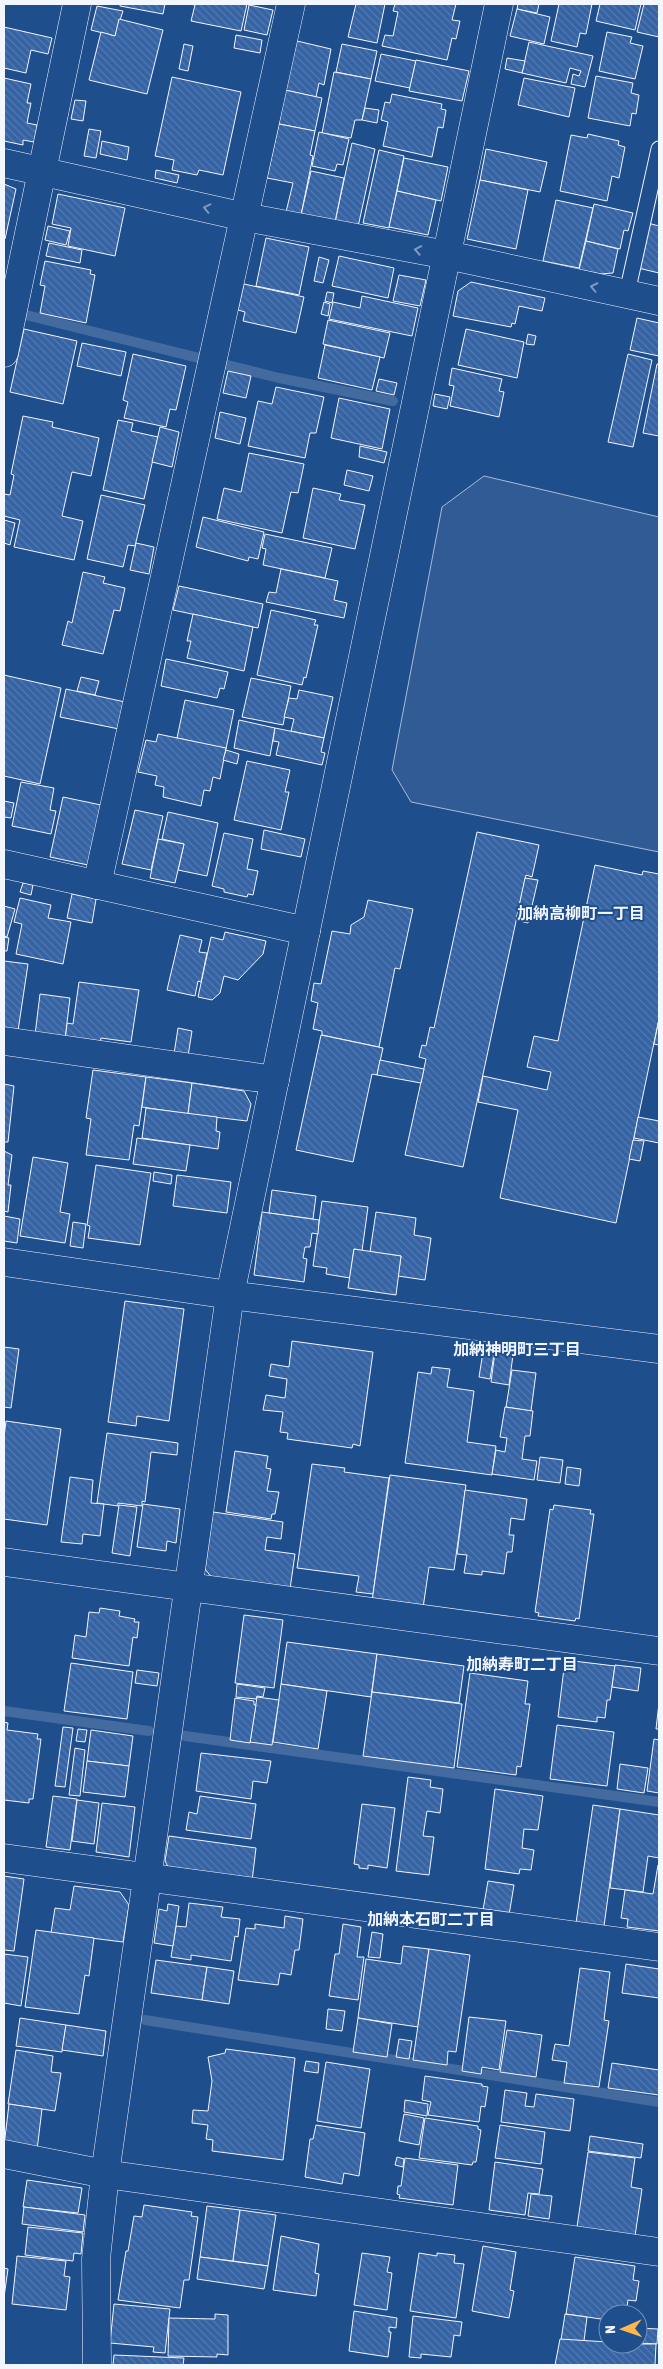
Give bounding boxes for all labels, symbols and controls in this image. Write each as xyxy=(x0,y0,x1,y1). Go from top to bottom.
one-way arrow xyxy=(203,203,212,214)
one-way arrow xyxy=(414,245,423,255)
one-way arrow xyxy=(590,282,599,292)
district label: 加納高柳町一丁目 xyxy=(517,904,645,922)
district label: 加納神明町三丁目 xyxy=(453,1340,581,1358)
district label: 加納寿町二丁目 xyxy=(466,1655,578,1673)
district label: 加納本石町二丁目 xyxy=(367,1910,495,1928)
north arrow xyxy=(598,2304,648,2354)
text: N xyxy=(602,2325,618,2334)

